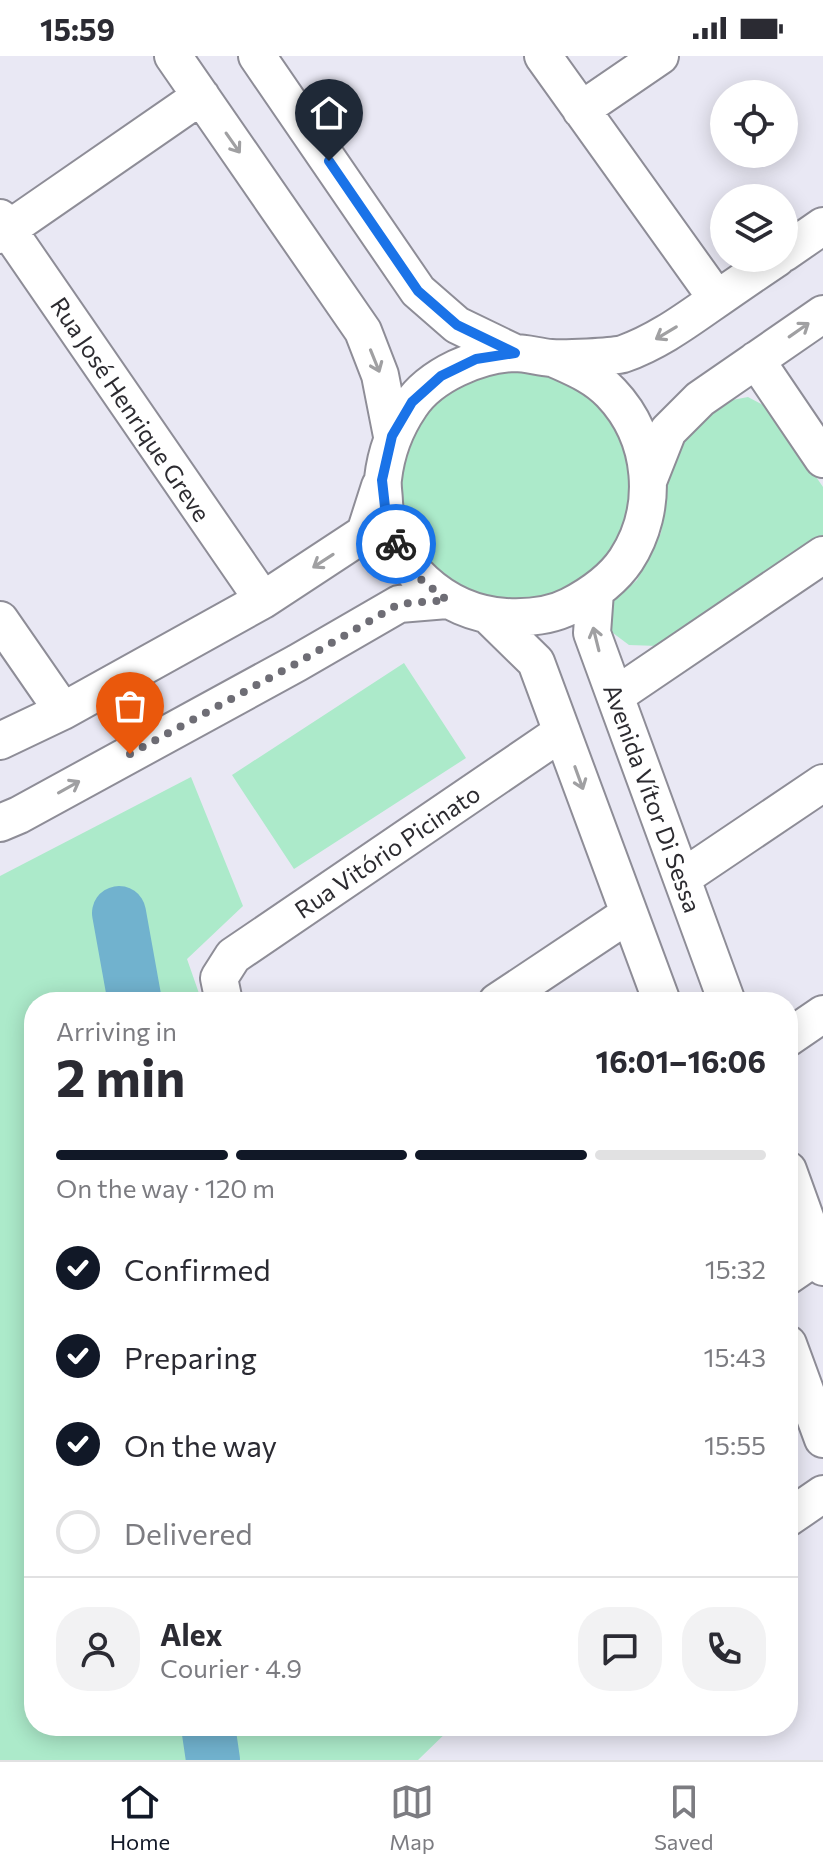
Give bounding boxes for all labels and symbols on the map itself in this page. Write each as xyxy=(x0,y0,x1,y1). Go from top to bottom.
pin xyxy=(295,79,363,161)
one-way arrow xyxy=(225,132,241,154)
street label: Rua José Henrique Greve xyxy=(45,291,217,527)
one-way arrow xyxy=(788,322,810,338)
one-way arrow xyxy=(655,326,678,342)
one-way arrow xyxy=(368,348,383,373)
courier xyxy=(356,504,436,584)
one-way arrow xyxy=(312,553,334,569)
one-way arrow xyxy=(588,627,603,652)
pin xyxy=(96,672,164,754)
street label: Avenida Vítor Di Sessa xyxy=(598,680,708,916)
one-way arrow xyxy=(573,765,588,790)
street label: Rua Vitório Picinato xyxy=(289,778,485,924)
one-way arrow xyxy=(57,779,81,794)

